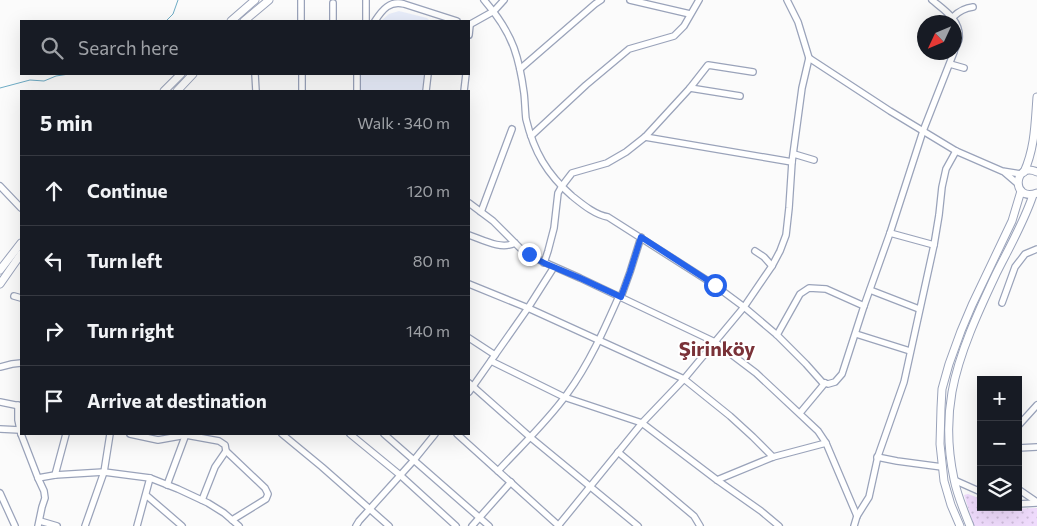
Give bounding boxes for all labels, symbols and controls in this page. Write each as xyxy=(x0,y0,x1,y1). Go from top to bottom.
north arrow xyxy=(917,15,962,60)
search box xyxy=(20,20,470,75)
icon: search xyxy=(38,34,66,62)
text: Search here xyxy=(78,36,178,59)
text: 5 min xyxy=(40,110,93,135)
text: Walk · 340 m xyxy=(357,113,450,132)
icon: ahead xyxy=(40,177,68,205)
text: Continue xyxy=(87,179,167,202)
text: 120 m xyxy=(407,181,450,200)
route end xyxy=(518,243,541,266)
icon: left xyxy=(40,247,68,275)
text: Turn left xyxy=(87,249,162,272)
text: 80 m xyxy=(413,251,450,270)
route start xyxy=(704,274,727,297)
icon: right xyxy=(40,317,68,345)
text: Turn right xyxy=(87,319,174,342)
text: 140 m xyxy=(406,321,450,340)
district label: Şirinköy xyxy=(679,336,755,360)
map controls xyxy=(977,376,1022,511)
button: + xyxy=(977,376,1022,421)
icon: arrive xyxy=(40,387,68,415)
text: Arrive at destination xyxy=(87,389,267,412)
button: − xyxy=(977,421,1022,466)
button: layers xyxy=(977,466,1022,511)

